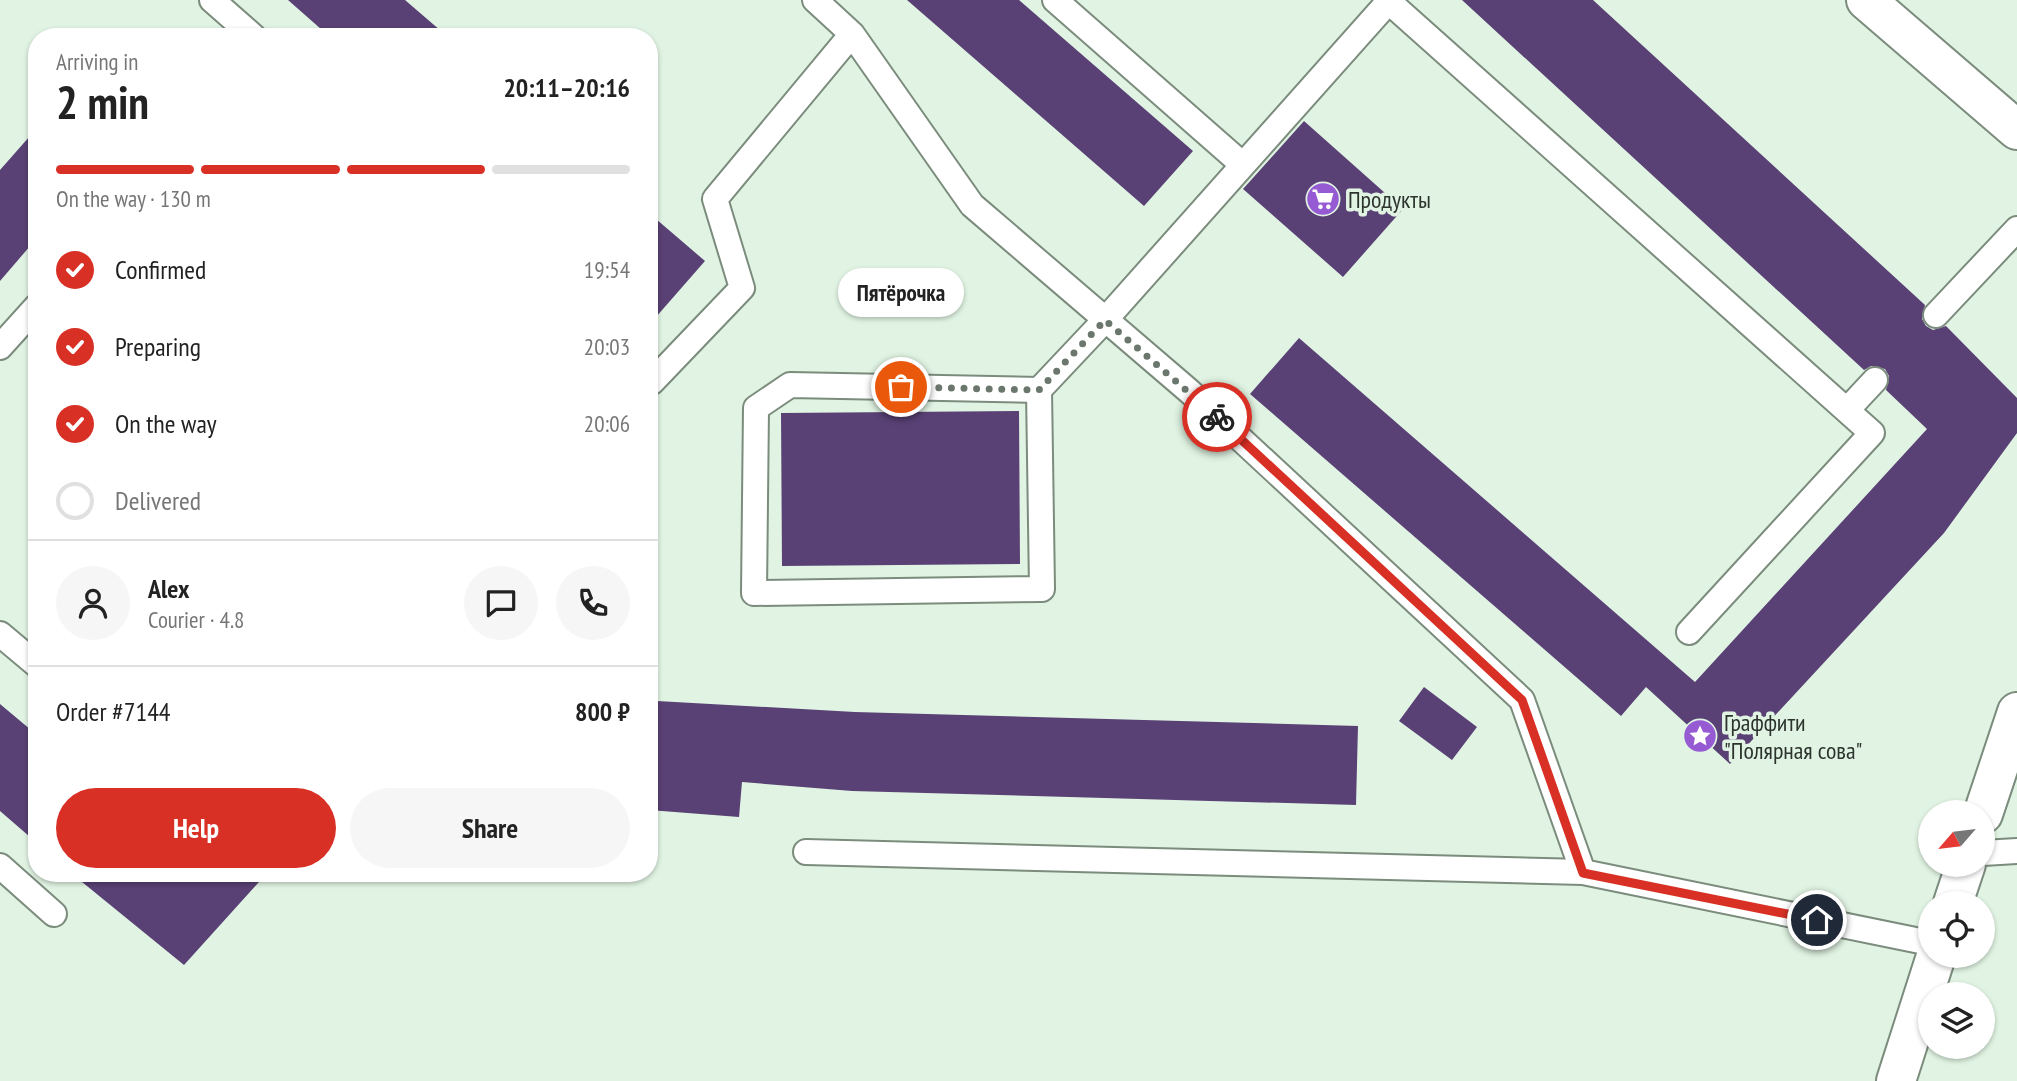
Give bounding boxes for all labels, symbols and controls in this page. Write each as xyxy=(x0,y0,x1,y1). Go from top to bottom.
text: Arriving in xyxy=(56,47,138,76)
text: 20:11–20:16 xyxy=(503,71,630,104)
text: 2 min xyxy=(56,72,149,132)
supermarket icon: Продукты xyxy=(1304,180,1342,218)
text: On the way · 130 m xyxy=(56,184,211,213)
place label: Продукты xyxy=(1348,184,1431,215)
icon: check xyxy=(56,251,94,289)
text: Confirmed xyxy=(115,253,206,286)
text: 19:54 xyxy=(584,255,630,284)
callout: Пятёрочка xyxy=(838,268,964,317)
text: Пятёрочка xyxy=(857,278,945,307)
icon: check xyxy=(56,328,94,366)
text: Preparing xyxy=(115,330,201,363)
text: 20:03 xyxy=(584,332,630,361)
pin xyxy=(871,357,931,417)
icon: bag xyxy=(882,368,920,406)
courier xyxy=(1182,382,1252,452)
icon: bike xyxy=(1198,398,1236,436)
icon: check xyxy=(56,405,94,443)
text: On the way xyxy=(115,407,217,440)
text: 20:06 xyxy=(584,409,630,438)
text: Delivered xyxy=(115,484,201,517)
button: person xyxy=(56,566,130,640)
button: chat xyxy=(464,566,538,640)
button: phone xyxy=(556,566,630,640)
text: Alex xyxy=(148,572,189,605)
text: Courier · 4.8 xyxy=(148,605,244,634)
text: Order #7144 xyxy=(56,695,171,728)
text: 800 ₽ xyxy=(575,695,630,728)
place label: Граффити "Полярная сова" xyxy=(1724,707,1862,766)
place icon: Граффити "Полярная сова" xyxy=(1681,717,1719,755)
button: Help xyxy=(56,788,336,868)
button: Share xyxy=(350,788,630,868)
north arrow xyxy=(1918,800,1995,877)
map controls xyxy=(1918,800,1995,1059)
pin xyxy=(1787,890,1847,950)
button: locate xyxy=(1918,891,1995,968)
icon: home xyxy=(1798,901,1836,939)
button: layers xyxy=(1918,982,1995,1059)

